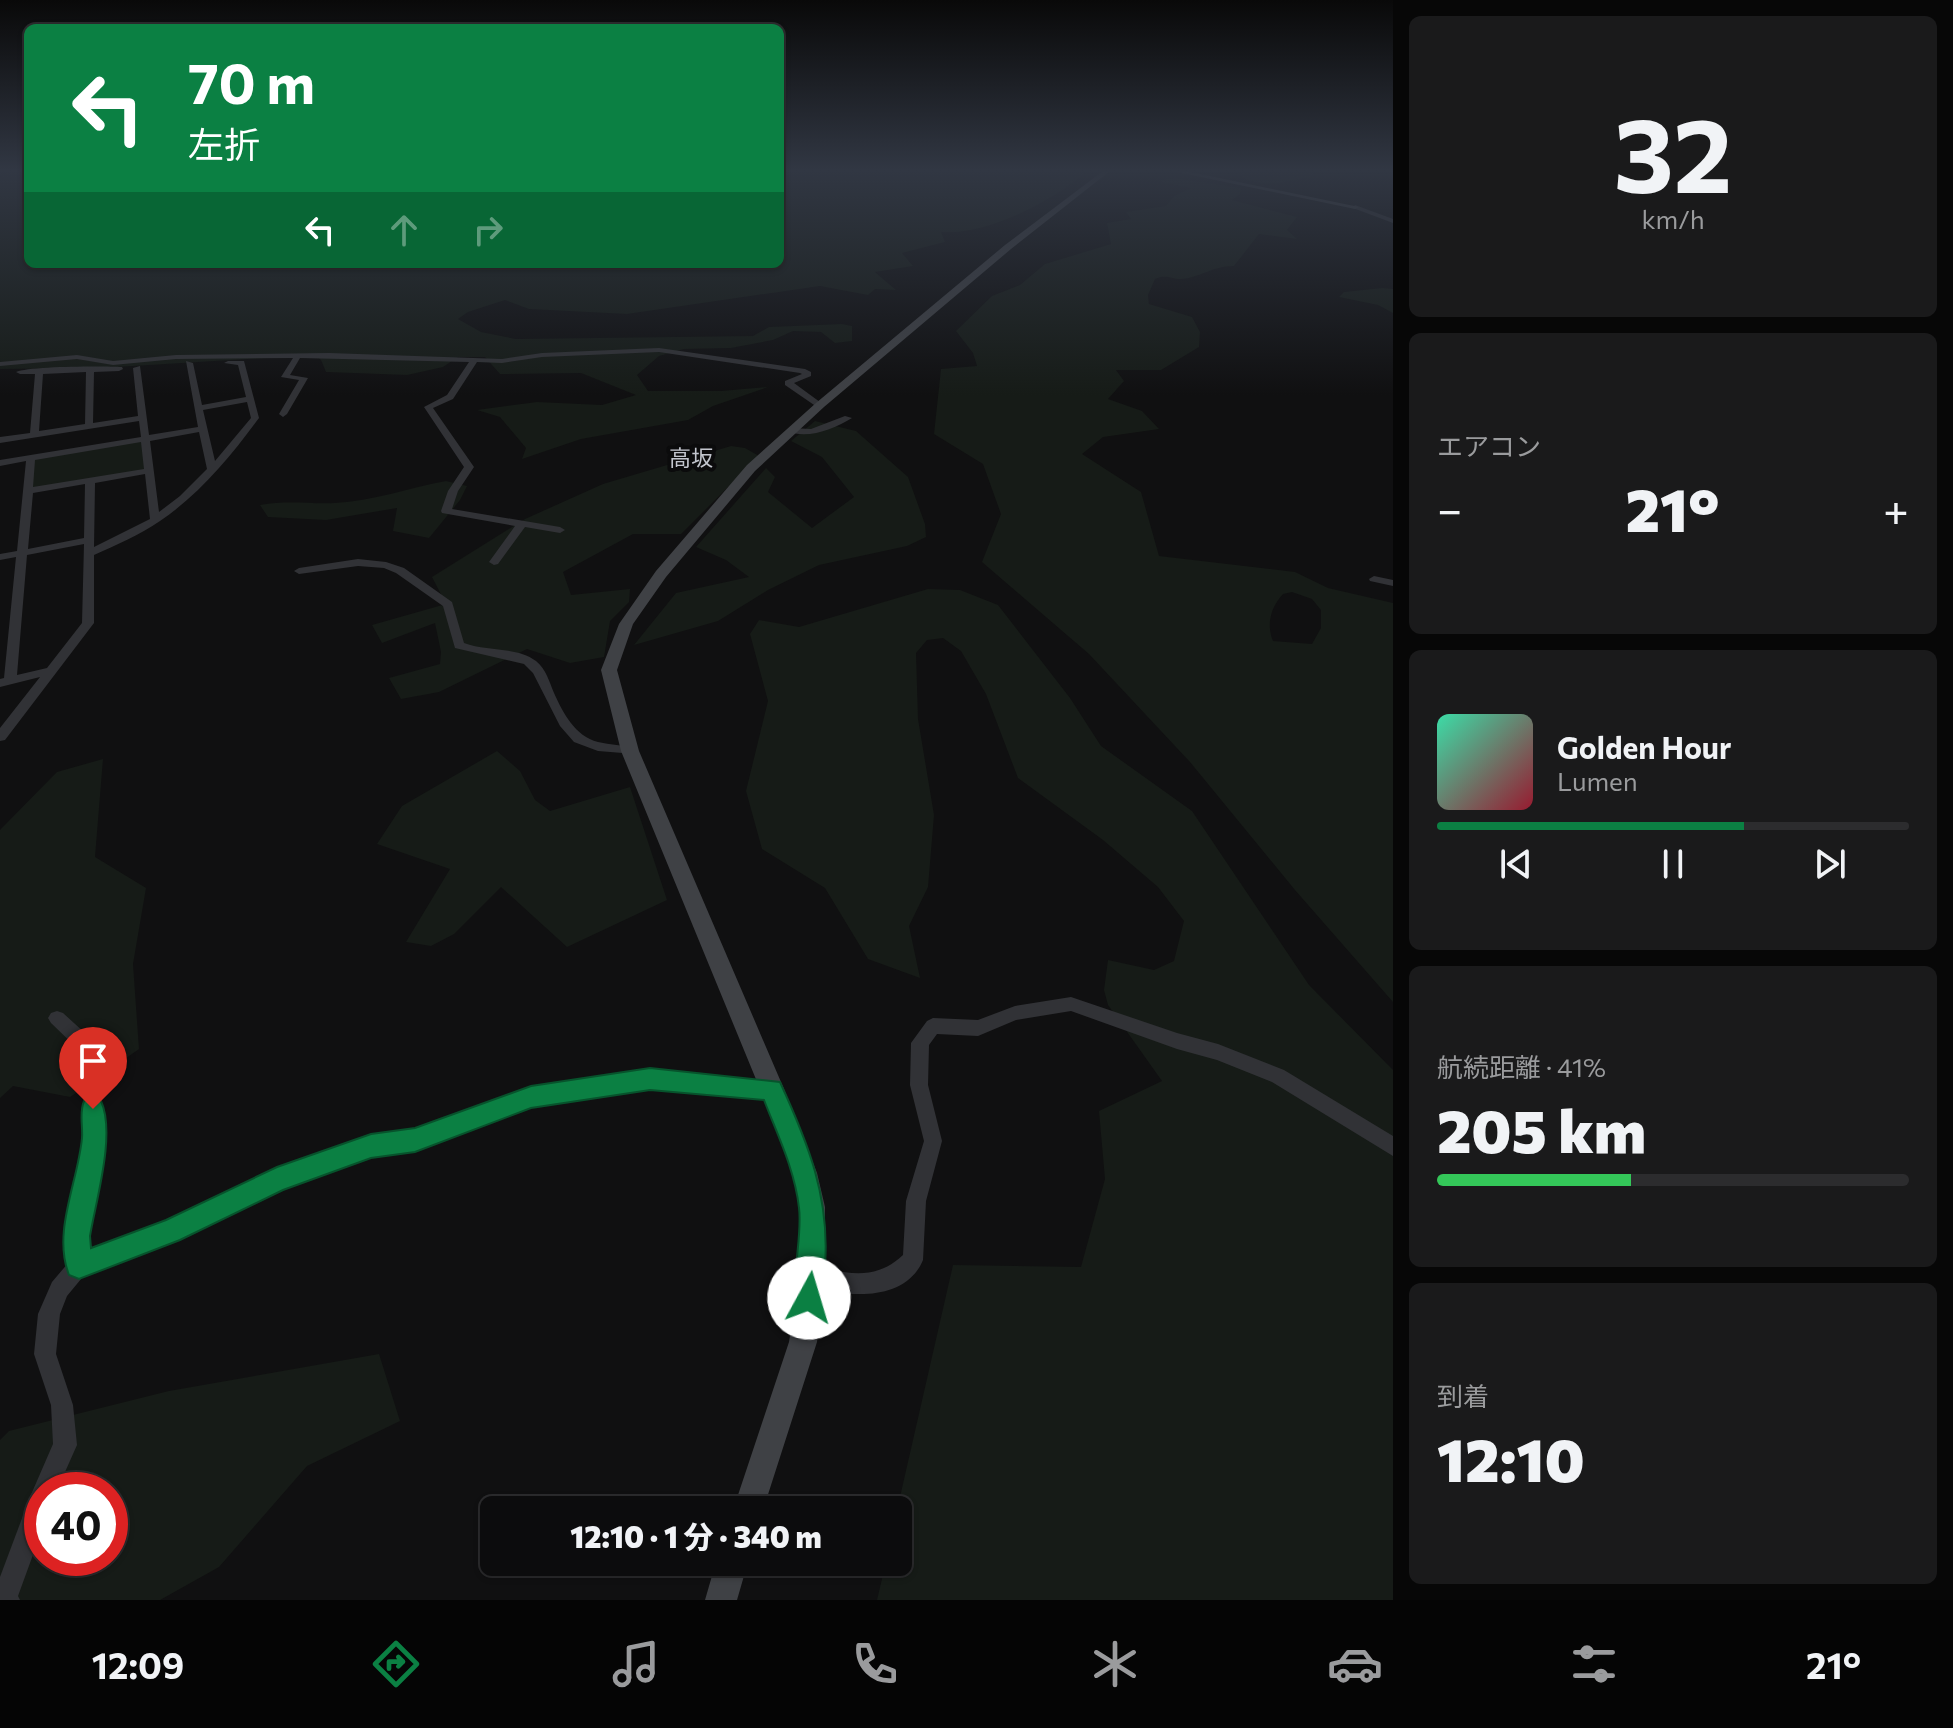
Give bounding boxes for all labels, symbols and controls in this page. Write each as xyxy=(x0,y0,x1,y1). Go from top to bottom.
text: 70 m xyxy=(188,47,315,116)
icon: left xyxy=(56,56,160,160)
text: 32 xyxy=(1613,87,1733,214)
text: 左折 xyxy=(188,121,260,165)
text: km/h xyxy=(1641,203,1705,234)
icon: left xyxy=(298,208,342,252)
icon: ahead xyxy=(382,208,426,252)
icon: right xyxy=(466,208,510,252)
text: エアコン xyxy=(1437,430,1541,461)
district label: 高坂 xyxy=(669,444,713,471)
text: 21° xyxy=(1625,471,1720,544)
text: − xyxy=(1437,481,1462,535)
text: + xyxy=(1883,481,1909,535)
text: Golden Hour xyxy=(1557,728,1731,765)
text: Lumen xyxy=(1557,765,1638,796)
icon: previous xyxy=(1494,842,1538,886)
icon: pause xyxy=(1651,842,1695,886)
icon: next xyxy=(1808,842,1852,886)
pin xyxy=(59,1027,127,1109)
icon: arrive xyxy=(71,1039,115,1083)
text: 航続距離 · 41% xyxy=(1437,1051,1606,1082)
text: 205 km xyxy=(1437,1092,1646,1165)
position arrow xyxy=(767,1256,851,1340)
text: 到着 xyxy=(1437,1380,1489,1411)
text: 12:10 xyxy=(1437,1421,1585,1494)
speed limit sign: 40 xyxy=(24,1472,128,1576)
text: 12:10 · 1 分 · 340 m xyxy=(570,1517,822,1554)
icon: directions xyxy=(368,1636,424,1692)
icon: music xyxy=(608,1636,664,1692)
icon: phone xyxy=(847,1636,903,1692)
icon: climate xyxy=(1087,1636,1143,1692)
icon: car xyxy=(1327,1636,1383,1692)
icon: filters xyxy=(1566,1636,1622,1692)
text: 12:09 xyxy=(92,1642,184,1686)
text: 21° xyxy=(1806,1642,1861,1686)

